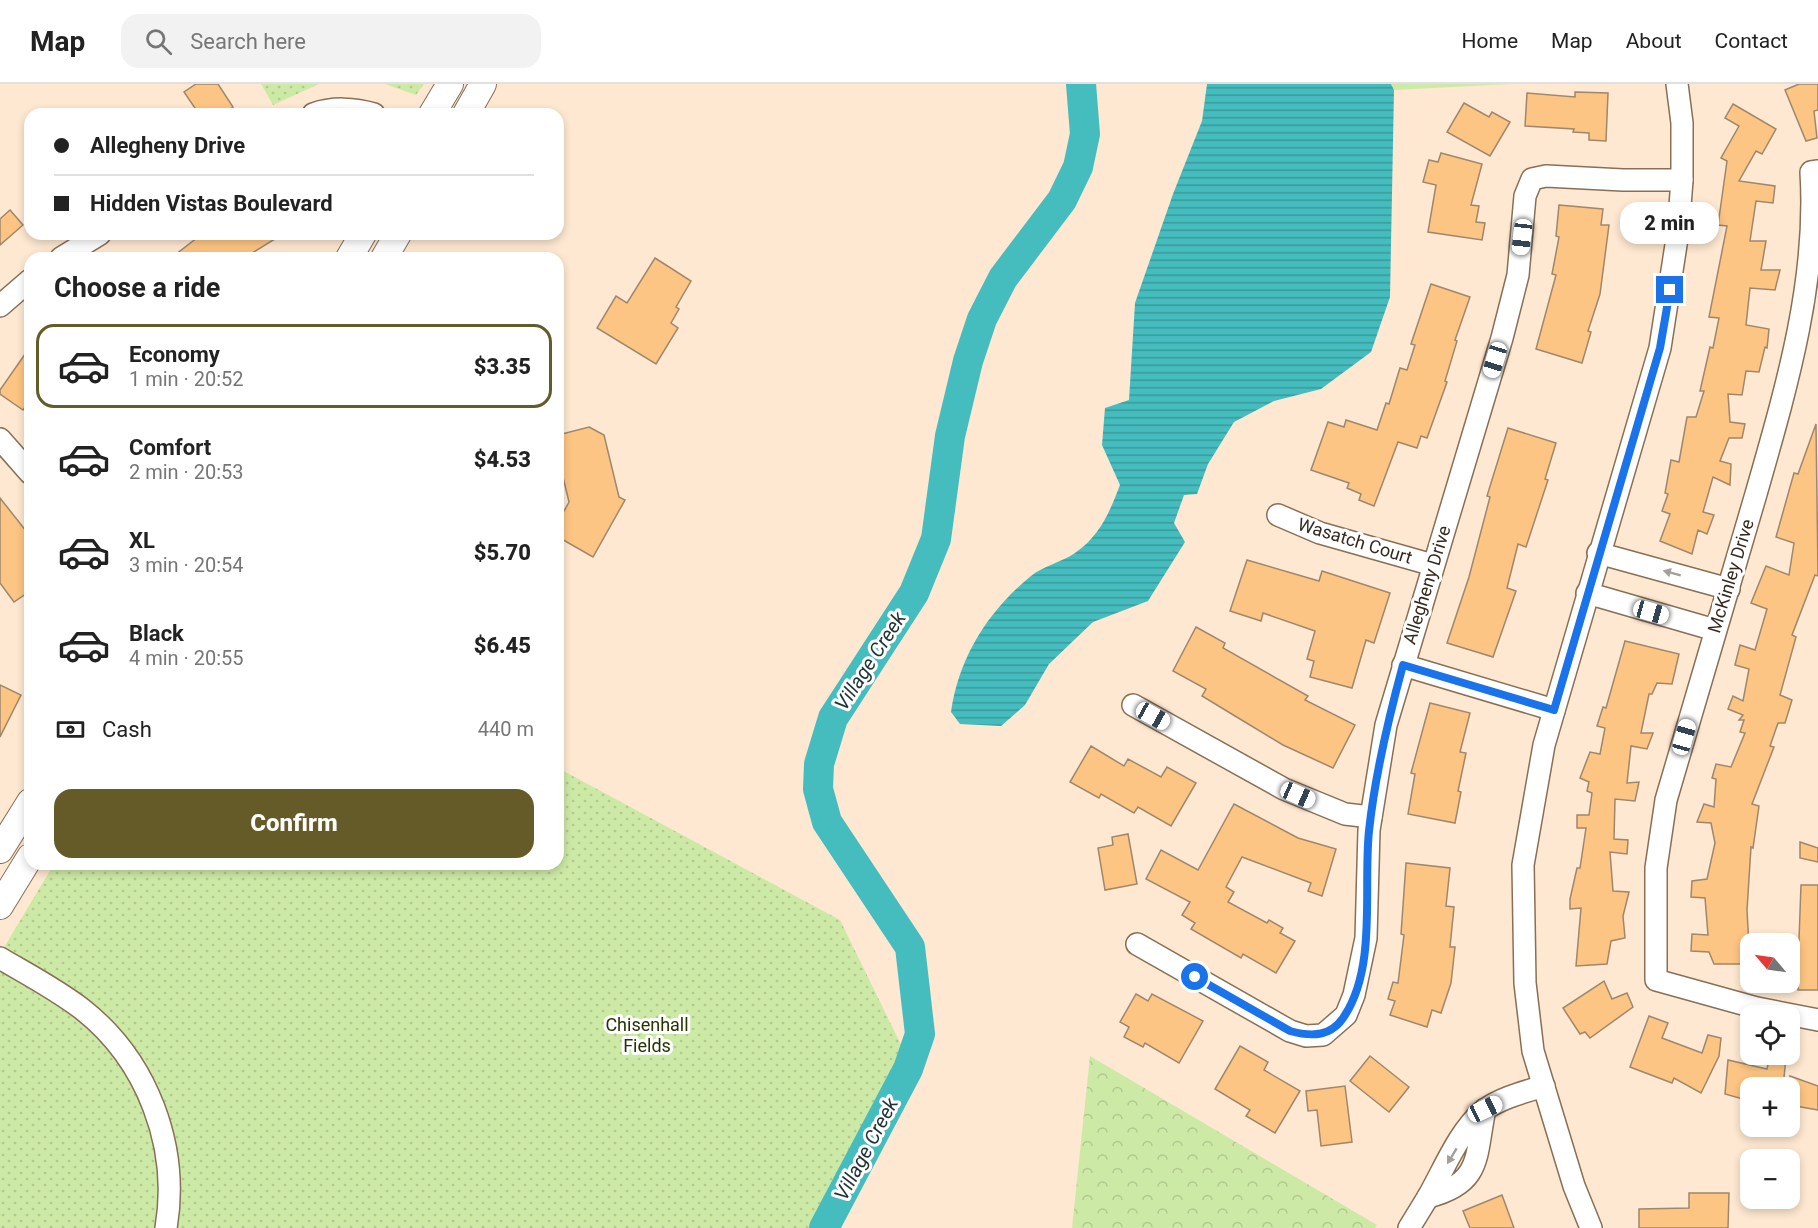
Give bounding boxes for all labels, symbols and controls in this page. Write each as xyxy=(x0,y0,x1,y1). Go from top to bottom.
search box xyxy=(121,14,541,68)
text: Map xyxy=(30,25,85,58)
icon: search xyxy=(142,25,175,58)
text: Search here xyxy=(190,29,306,54)
text: Home xyxy=(1462,29,1518,53)
text: Map xyxy=(1551,29,1593,53)
text: About xyxy=(1626,29,1682,53)
text: Contact xyxy=(1715,29,1788,53)
text: Allegheny Drive xyxy=(90,133,245,158)
text: Hidden Vistas Boulevard xyxy=(90,191,333,216)
callout: 2 min xyxy=(1620,203,1720,245)
text: 2 min xyxy=(1644,211,1695,235)
car xyxy=(1511,218,1533,256)
text: Choose a ride xyxy=(54,272,220,304)
route end xyxy=(1656,276,1683,303)
icon: car xyxy=(57,339,111,393)
car xyxy=(1481,340,1509,380)
text: Economy xyxy=(129,342,220,367)
text: $3.35 xyxy=(474,354,531,379)
text: 1 min · 20:52 xyxy=(129,367,244,391)
icon: car xyxy=(57,432,111,486)
text: Comfort xyxy=(129,435,211,460)
text: $4.53 xyxy=(474,447,531,472)
text: 2 min · 20:53 xyxy=(129,460,244,484)
street label: Wasatch Court xyxy=(1295,513,1415,568)
street label: McKinley Drive xyxy=(1703,516,1758,635)
street label: Allegheny Drive xyxy=(1399,523,1455,647)
icon: car xyxy=(57,525,111,579)
text: XL xyxy=(129,528,155,553)
text: $5.70 xyxy=(474,540,531,565)
text: 3 min · 20:54 xyxy=(129,553,244,577)
one-way arrow xyxy=(1663,568,1682,578)
car xyxy=(1631,598,1671,626)
water label: Village Creek xyxy=(829,606,911,715)
icon: car xyxy=(57,618,111,672)
text: Black xyxy=(129,621,184,646)
text: $6.45 xyxy=(474,633,531,658)
text: 4 min · 20:55 xyxy=(129,646,244,670)
car xyxy=(1133,699,1173,733)
icon: cash xyxy=(54,713,87,746)
text: Cash xyxy=(102,717,152,742)
text: 440 m xyxy=(478,717,534,741)
car xyxy=(1670,717,1698,757)
car xyxy=(1278,779,1318,811)
button: Confirm xyxy=(54,789,534,858)
north arrow xyxy=(1740,933,1800,993)
map controls xyxy=(1740,933,1800,1209)
route start xyxy=(1181,963,1208,990)
button: locate xyxy=(1740,1005,1800,1065)
park label: Chisenhall Fields xyxy=(605,1014,689,1056)
button: + xyxy=(1740,1077,1800,1137)
water label: Village Creek xyxy=(829,1093,904,1204)
car xyxy=(1465,1093,1505,1125)
one-way arrow xyxy=(1446,1148,1457,1164)
button: − xyxy=(1740,1149,1800,1209)

